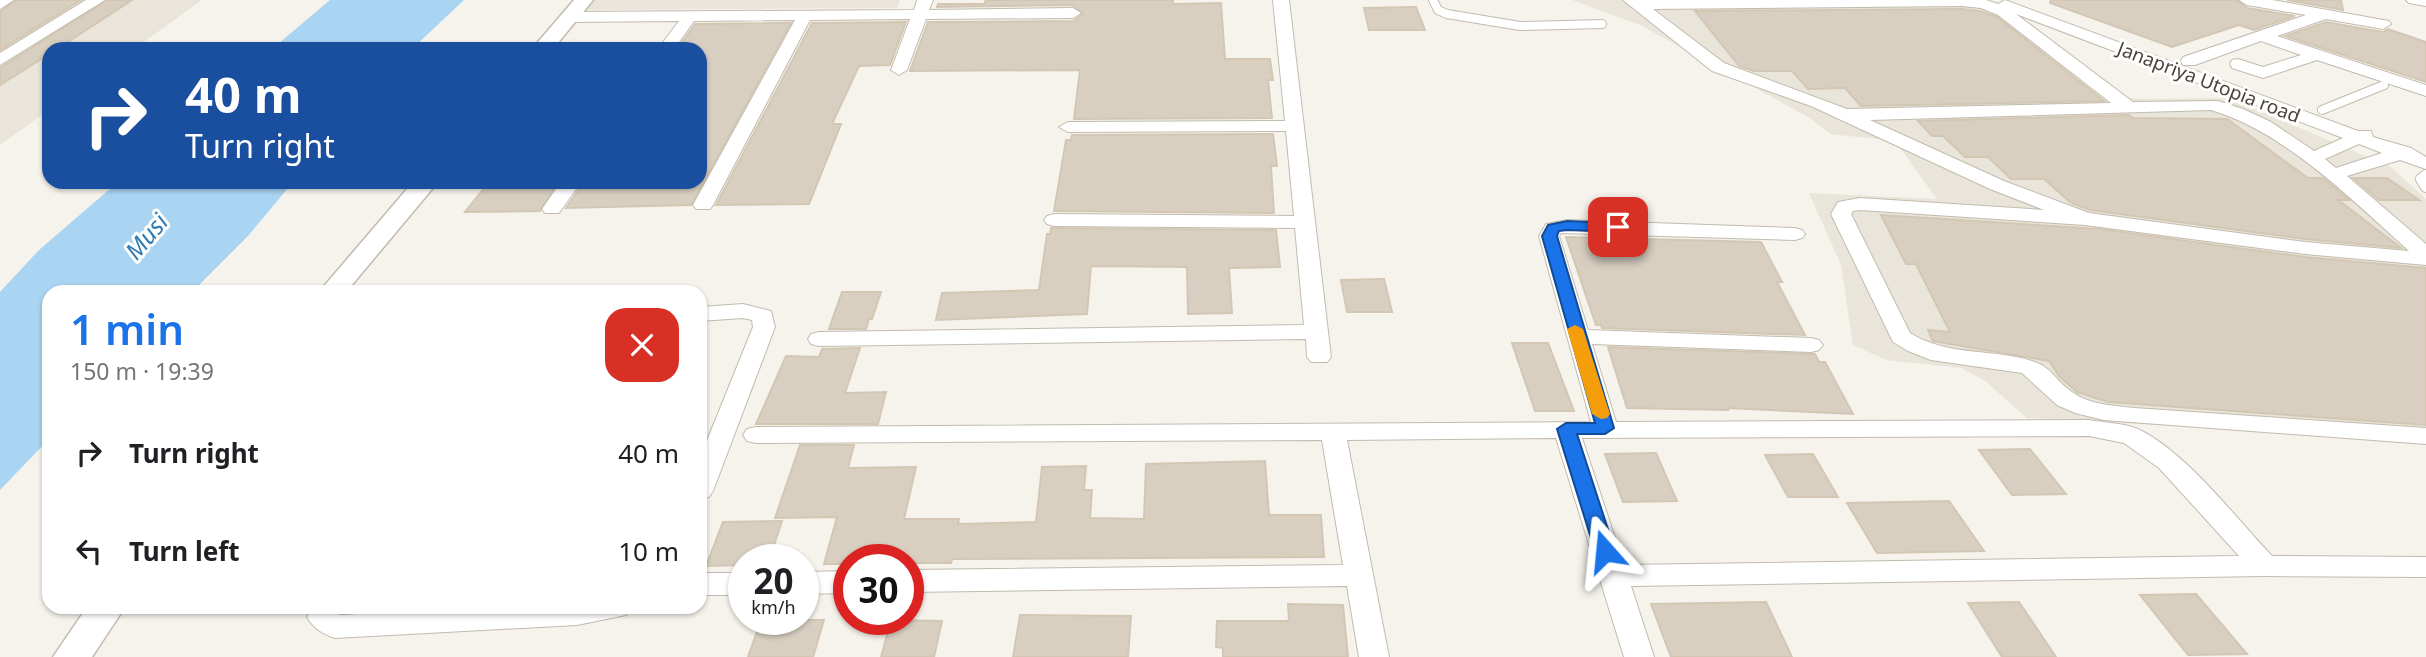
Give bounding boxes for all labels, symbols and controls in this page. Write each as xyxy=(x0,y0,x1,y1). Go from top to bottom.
street label: Janapriya Utopia road xyxy=(2112,34,2304,129)
text: 40 m xyxy=(185,61,302,127)
icon: right xyxy=(70,70,161,161)
text: Turn right xyxy=(185,124,335,167)
pin xyxy=(1588,197,1648,257)
water label: Musi xyxy=(117,205,175,266)
icon: arrive xyxy=(1599,208,1637,246)
text: 1 min xyxy=(70,300,184,357)
button: close xyxy=(605,308,679,382)
text: 150 m · 19:39 xyxy=(70,355,214,387)
icon: right xyxy=(70,434,108,472)
text: Turn right xyxy=(129,435,259,471)
text: 40 m xyxy=(618,435,679,471)
position arrow xyxy=(1568,514,1642,588)
icon: left xyxy=(70,532,108,570)
text: Turn left xyxy=(129,533,240,569)
text: 10 m xyxy=(618,533,679,569)
speed limit sign: 30 xyxy=(833,544,924,635)
text: 20 xyxy=(753,557,794,604)
text: km/h xyxy=(751,595,796,619)

